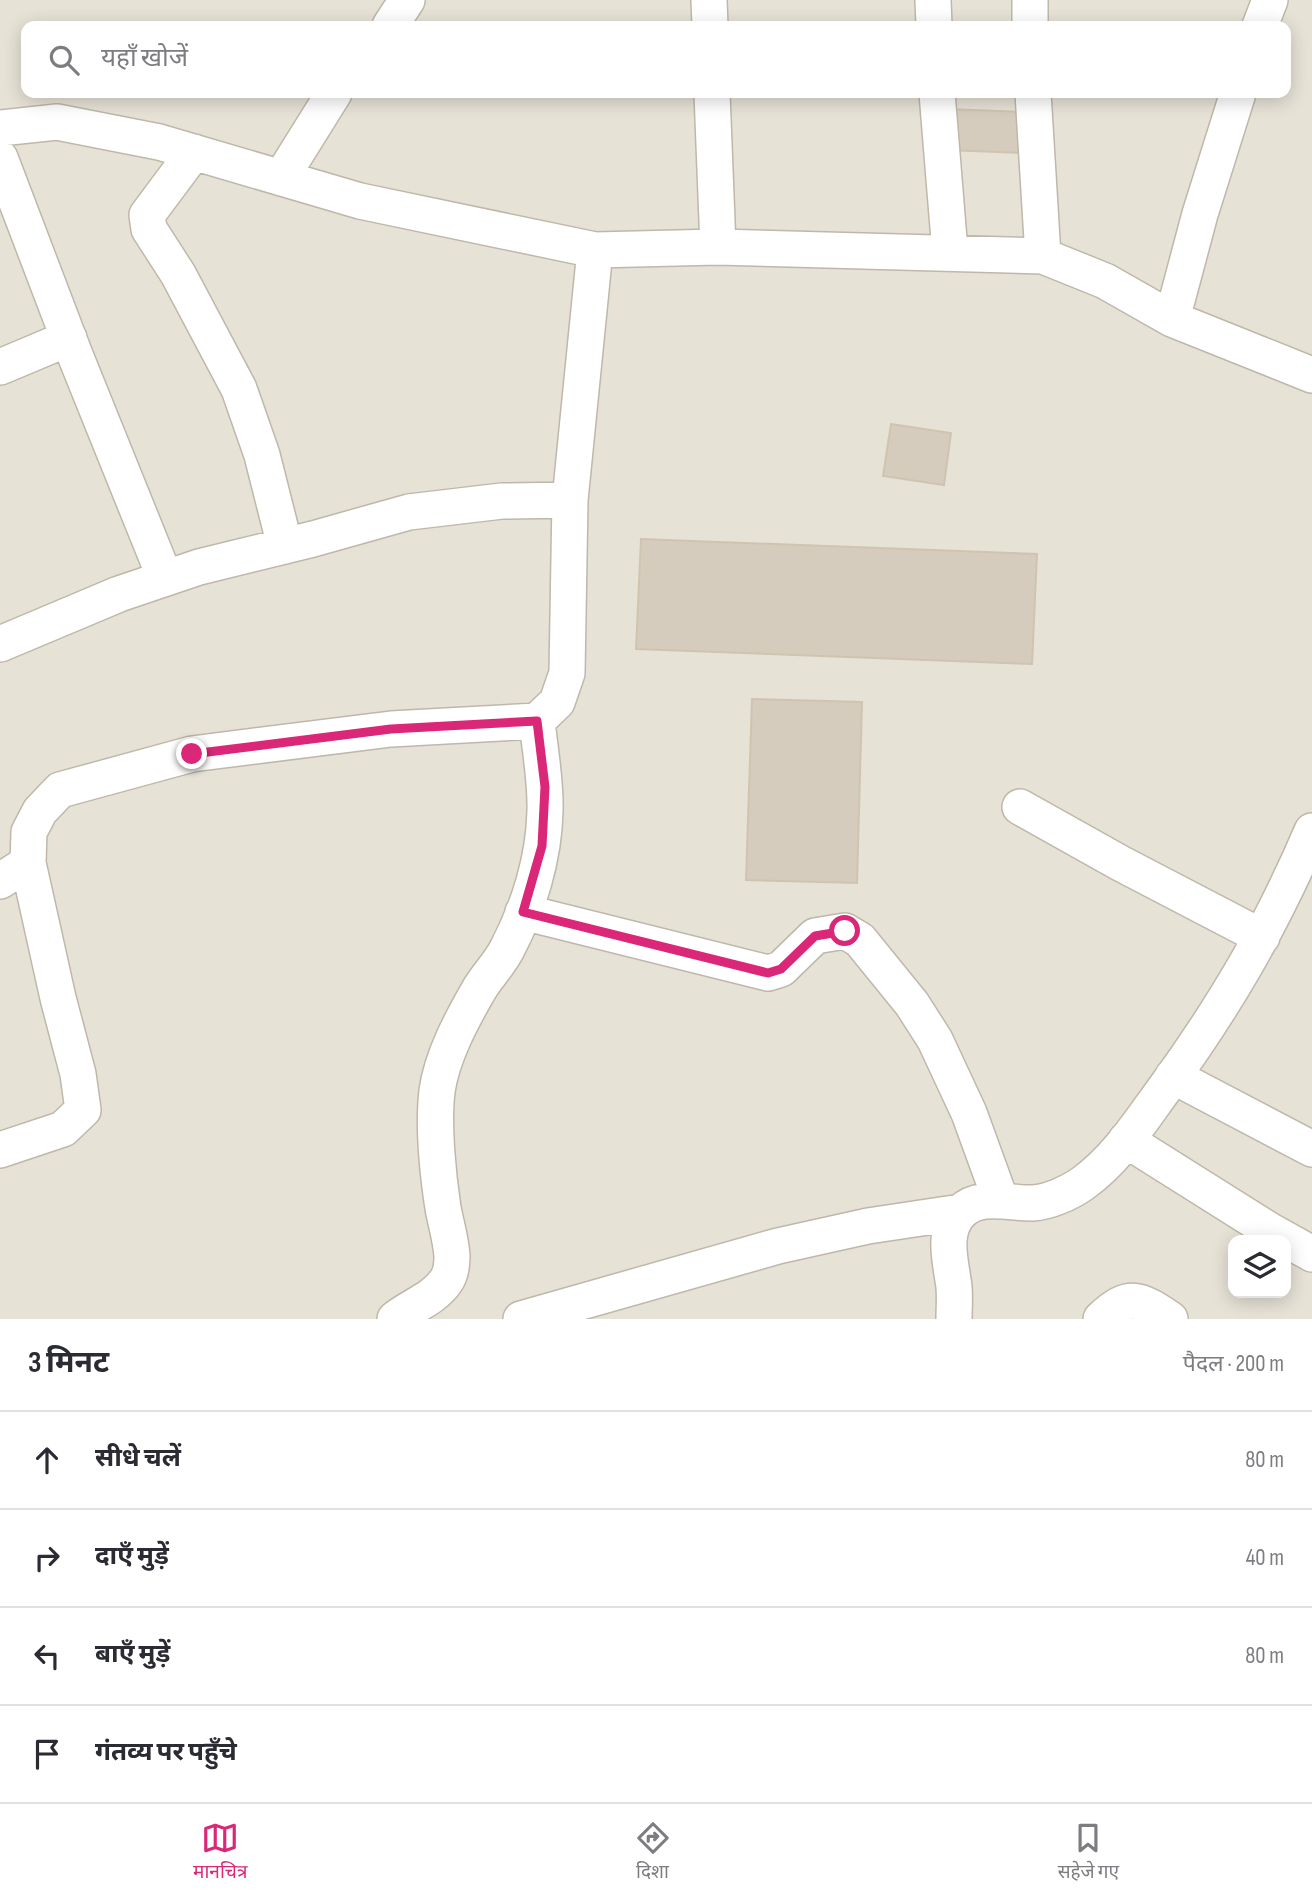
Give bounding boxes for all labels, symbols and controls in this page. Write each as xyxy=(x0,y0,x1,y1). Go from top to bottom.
search box xyxy=(21,21,1291,98)
icon: search xyxy=(45,41,83,79)
text: यहाँ खोजें xyxy=(101,43,188,74)
route end xyxy=(176,738,207,769)
route start xyxy=(829,915,860,946)
map controls xyxy=(1228,1235,1291,1298)
button: layers xyxy=(1228,1235,1291,1298)
text: 3 मिनट xyxy=(28,1345,109,1381)
text: पैदल · 200 m xyxy=(1183,1350,1284,1378)
icon: ahead xyxy=(28,1441,66,1479)
text: सीधे चलें xyxy=(95,1443,181,1474)
text: 80 m xyxy=(1245,1446,1284,1474)
icon: right xyxy=(28,1539,66,1577)
text: दाएँ मुड़ें xyxy=(95,1541,169,1572)
text: 40 m xyxy=(1246,1544,1284,1572)
icon: left xyxy=(28,1637,66,1675)
text: बाएँ मुड़ें xyxy=(95,1639,170,1670)
text: 80 m xyxy=(1245,1642,1284,1670)
icon: arrive xyxy=(28,1735,66,1773)
text: गंतव्य पर पहुँचे xyxy=(95,1737,237,1768)
tab: मानचित्र xyxy=(193,1819,247,1886)
tab: दिशा xyxy=(634,1819,672,1886)
tab: सहेजे गए xyxy=(1058,1819,1119,1886)

